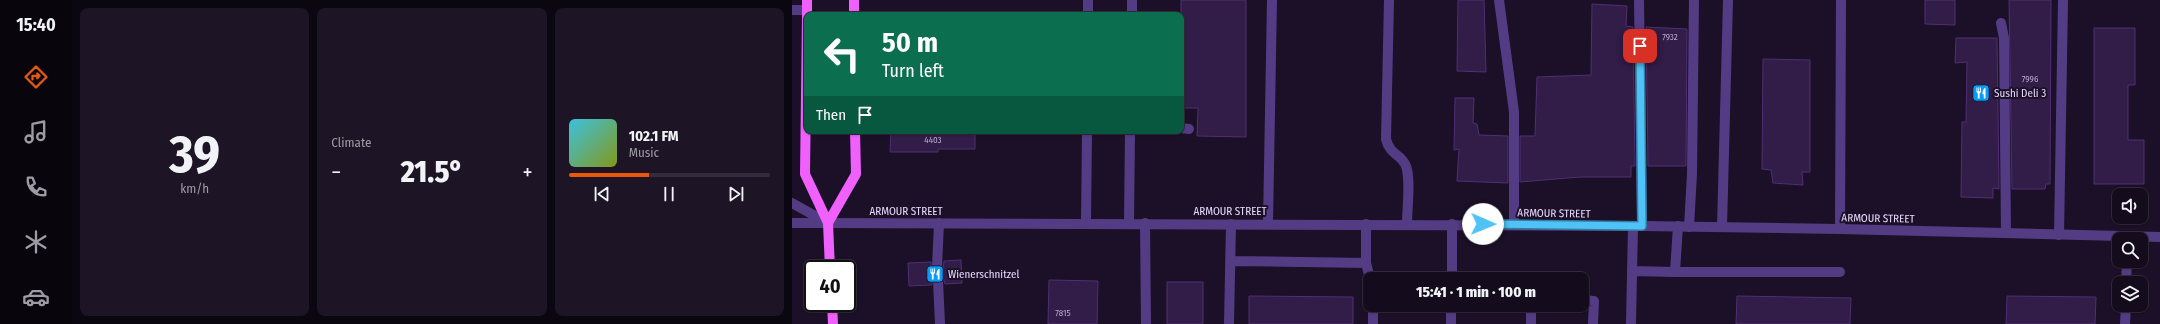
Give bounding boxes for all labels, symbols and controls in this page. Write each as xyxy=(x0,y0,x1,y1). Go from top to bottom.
text: 15:40 xyxy=(16,14,56,36)
text: 50 m xyxy=(882,26,938,59)
icon: left xyxy=(816,28,868,80)
pin xyxy=(1623,29,1657,63)
house number: 7932 xyxy=(1662,32,1678,42)
icon: arrive xyxy=(1629,35,1651,57)
text: Turn left xyxy=(882,60,944,82)
icon: directions xyxy=(22,63,50,91)
house number: 7996 xyxy=(2022,74,2039,84)
restaurant icon: Sushi Deli 3 xyxy=(1971,83,1991,103)
place label: Sushi Deli 3 xyxy=(1994,87,2046,100)
icon: arrive xyxy=(854,104,876,126)
text: Then xyxy=(816,106,846,124)
icon: music xyxy=(22,118,50,146)
text: 39 xyxy=(169,123,220,186)
text: 102.1 FM xyxy=(629,127,678,145)
text: Climate xyxy=(331,135,371,150)
house number: 4403 xyxy=(924,135,942,145)
text: Music xyxy=(629,145,659,160)
text: 21.5° xyxy=(401,154,463,190)
text: − xyxy=(331,159,341,186)
text: + xyxy=(523,159,533,186)
icon: phone xyxy=(22,173,50,201)
text: km/h xyxy=(180,181,209,196)
icon: previous xyxy=(591,183,613,205)
icon: pause xyxy=(658,183,680,205)
icon: next xyxy=(725,183,747,205)
map controls xyxy=(2112,188,2148,312)
button: sound xyxy=(2112,188,2148,224)
position arrow xyxy=(1462,203,1504,245)
street label: ARMOUR STREET xyxy=(869,205,943,218)
street label: ARMOUR STREET xyxy=(1193,205,1267,218)
street label: ARMOUR STREET xyxy=(1517,206,1592,221)
street label: ARMOUR STREET xyxy=(1841,211,1916,226)
icon: climate xyxy=(22,228,50,256)
button: search xyxy=(2112,232,2148,268)
speed limit sign: 40 xyxy=(804,260,856,312)
restaurant icon: Wienerschnitzel xyxy=(925,264,945,284)
place label: Wienerschnitzel xyxy=(948,268,1019,281)
button: layers xyxy=(2112,276,2148,312)
icon: car xyxy=(22,283,50,311)
text: 15:41 · 1 min · 100 m xyxy=(1416,283,1536,301)
house number: 7815 xyxy=(1055,308,1071,318)

